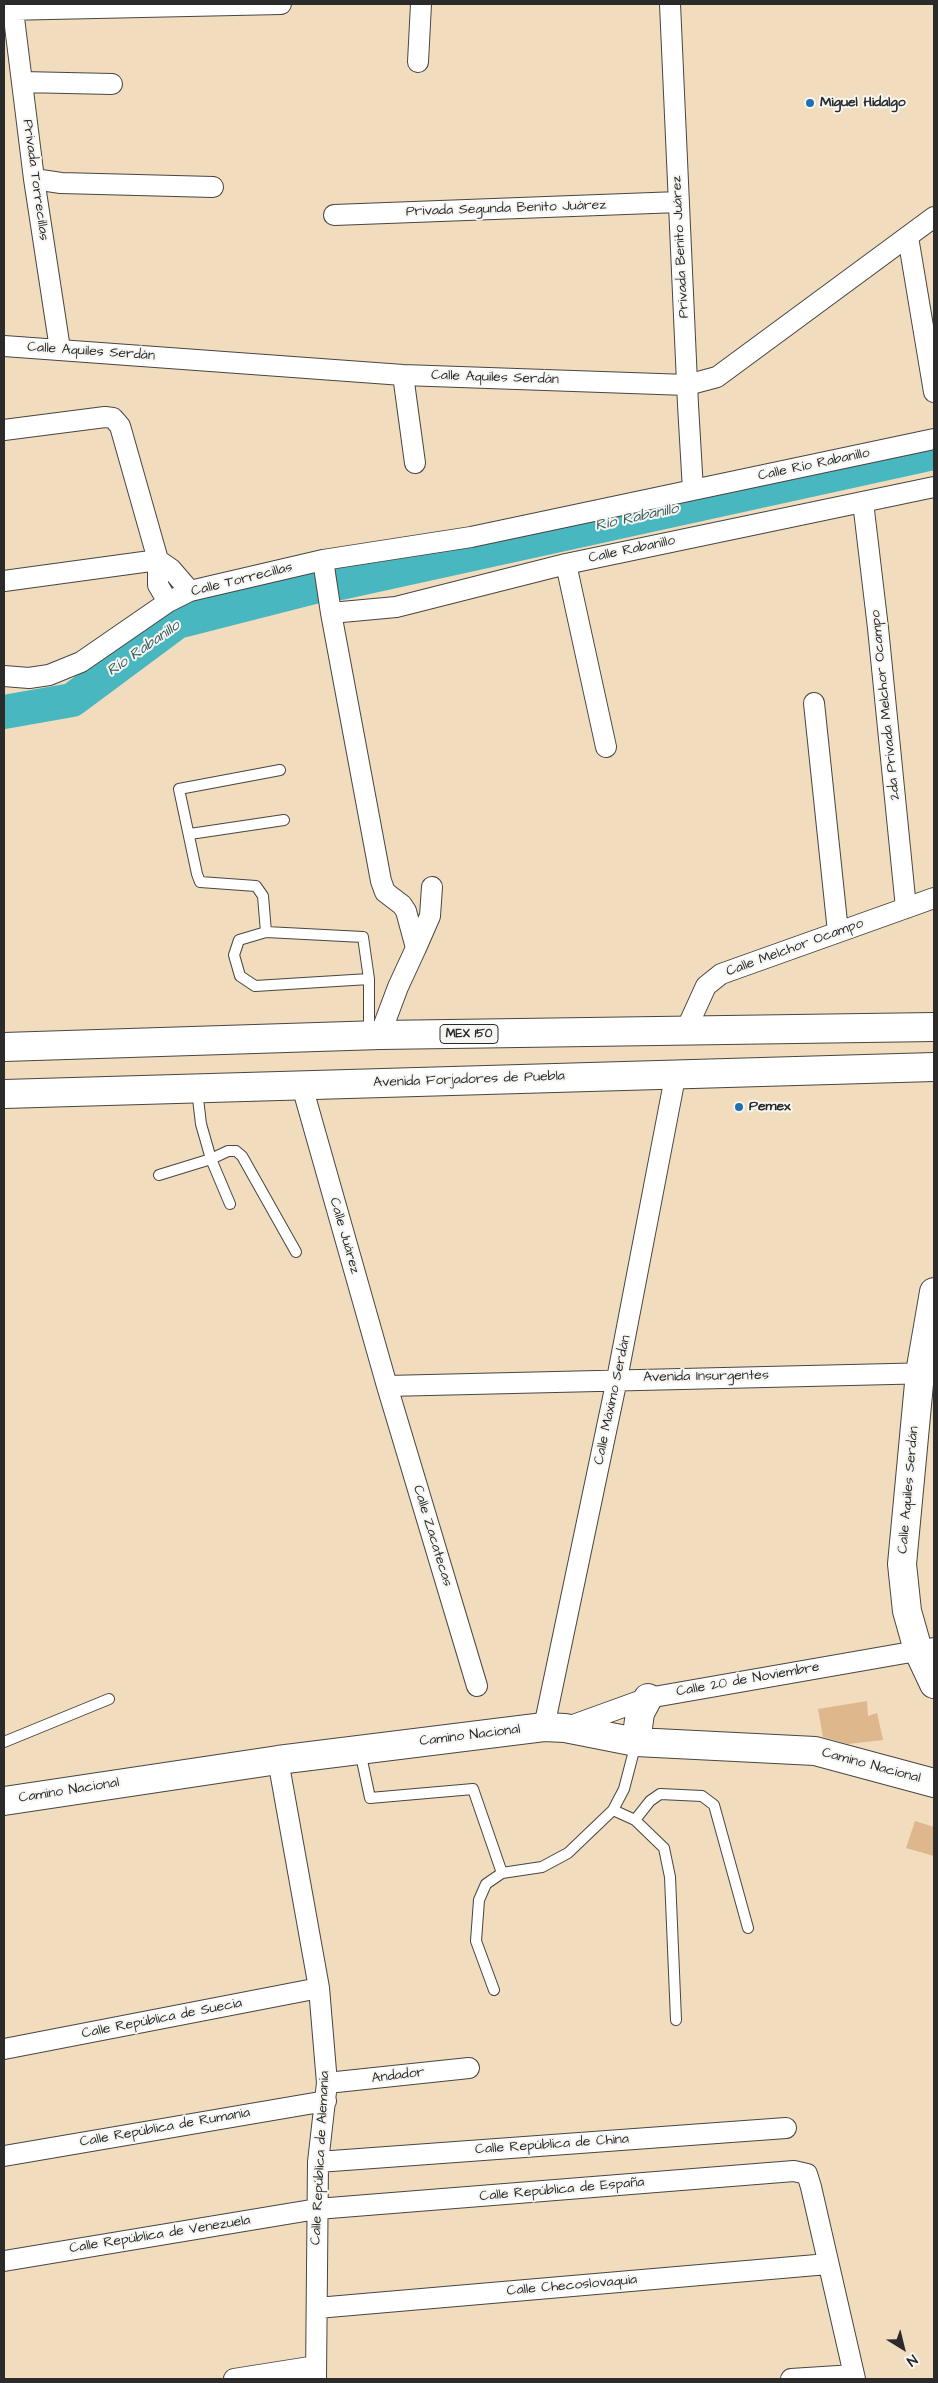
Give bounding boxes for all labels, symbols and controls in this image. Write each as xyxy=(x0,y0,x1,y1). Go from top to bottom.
place label: Miguel Hidalgo xyxy=(820,95,906,111)
marker: Miguel Hidalgo xyxy=(804,97,816,109)
street label: Privada Torrecillas xyxy=(18,118,52,242)
street label: Privada Benito Juárez xyxy=(669,175,693,319)
street label: Privada Segunda Benito Juárez xyxy=(406,197,606,221)
street label: Calle Aquiles Serdán xyxy=(27,339,155,365)
street label: Calle Aquiles Serdán xyxy=(431,367,559,389)
street label: Calle Río Rabanillo xyxy=(757,445,871,485)
water label: Río Rabanillo xyxy=(594,500,680,536)
street label: Calle Rabanillo xyxy=(587,533,677,567)
street label: Calle Torrecillas xyxy=(190,559,294,601)
street label: 2da Privada Melchor Ocampo xyxy=(868,609,904,801)
water label: Río Rabanillo xyxy=(104,617,184,681)
street label: Calle Melchor Ocampo xyxy=(724,915,866,981)
road number: MEX 150 xyxy=(440,1024,498,1044)
street label: Avenida Forjadores de Puebla xyxy=(373,1068,565,1092)
place label: Pemex xyxy=(749,1099,791,1115)
marker: Pemex xyxy=(733,1101,745,1113)
street label: Calle Juárez xyxy=(325,1196,363,1276)
street label: Calle Máximo Serdán xyxy=(591,1334,635,1466)
street label: Avenida Insurgentes xyxy=(643,1368,769,1386)
street label: Calle Aquiles Serdán xyxy=(895,1426,923,1554)
street label: Calle Zacatecas xyxy=(409,1483,455,1589)
street label: Calle 20 de Noviembre xyxy=(675,1659,821,1701)
street label: Camino Nacional xyxy=(419,1721,521,1751)
street label: Camino Nacional xyxy=(820,1745,922,1787)
street label: Camino Nacional xyxy=(18,1775,120,1807)
street label: Calle República de Suecia xyxy=(80,1995,244,2043)
street label: Andador xyxy=(371,2064,425,2088)
street label: Calle República de Alemania xyxy=(308,2071,334,2245)
street label: Calle República de Rumania xyxy=(79,2105,251,2151)
street label: Calle República de China xyxy=(474,2131,630,2159)
street label: Calle República de España xyxy=(479,2174,645,2206)
street label: Calle República de Venezuela xyxy=(68,2212,252,2258)
street label: Calle Checoslovaquia xyxy=(506,2272,638,2300)
north arrow xyxy=(878,2323,928,2373)
text: N xyxy=(902,2349,921,2371)

